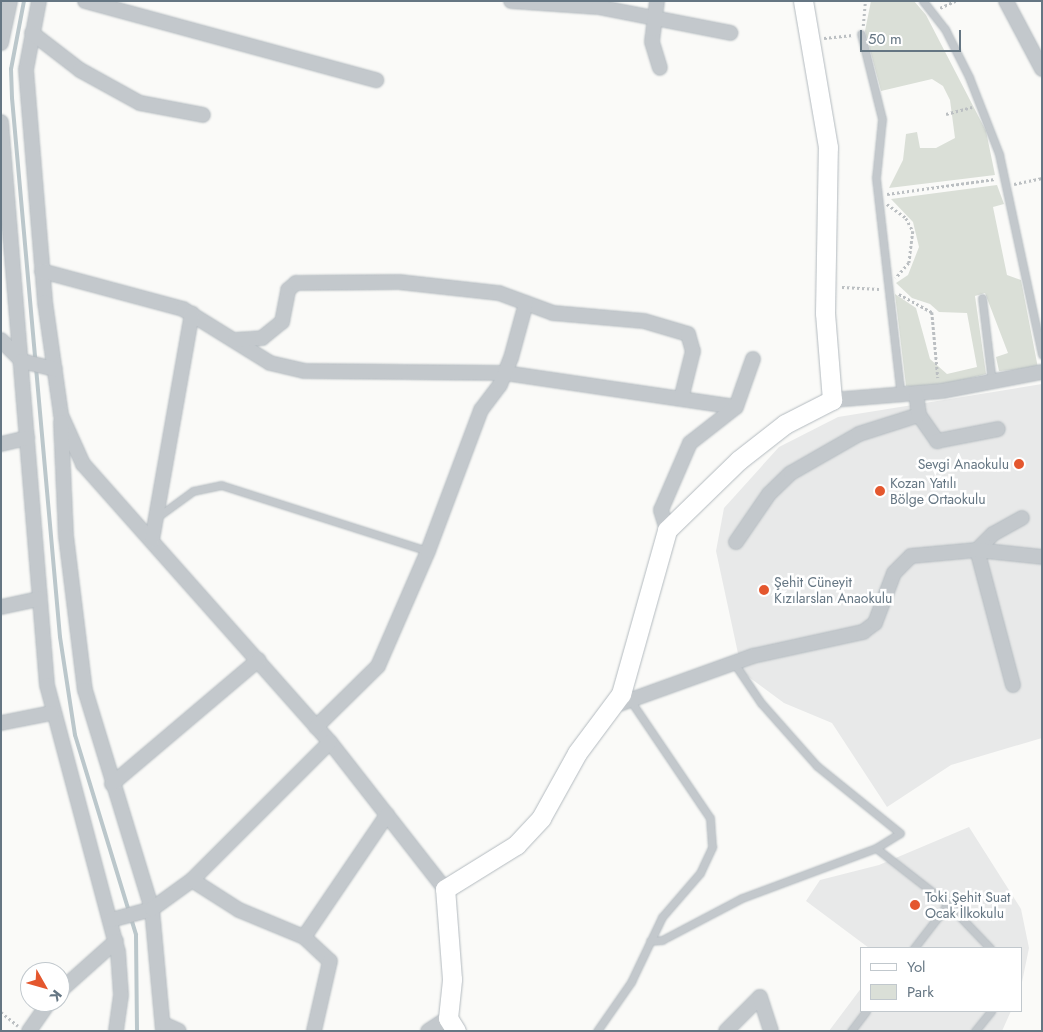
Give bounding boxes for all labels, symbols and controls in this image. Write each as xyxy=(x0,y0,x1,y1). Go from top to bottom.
scale bar xyxy=(863,20,964,52)
text: 50 m xyxy=(868,28,902,50)
place label: Sevgi Anaokulu xyxy=(918,456,1009,472)
marker: Sevgi Anaokulu xyxy=(1013,458,1025,470)
place label: Kozan Yatılı Bölge Ortaokulu xyxy=(890,475,986,508)
marker: Kozan Yatılı Bölge Ortaokulu xyxy=(874,485,886,497)
place label: Şehit Cüneyit Kızılarslan Anaokulu xyxy=(774,574,892,606)
marker: Şehit Cüneyit Kızılarslan Anaokulu xyxy=(758,584,770,596)
place label: Toki Şehit Suat Ocak İlkokulu xyxy=(925,889,1010,922)
marker: Toki Şehit Suat Ocak İlkokulu xyxy=(909,899,921,911)
legend xyxy=(860,947,1023,1012)
text: Yol xyxy=(907,956,926,978)
north arrow xyxy=(20,962,70,1012)
text: Park xyxy=(907,981,934,1003)
text: K xyxy=(45,986,67,1006)

